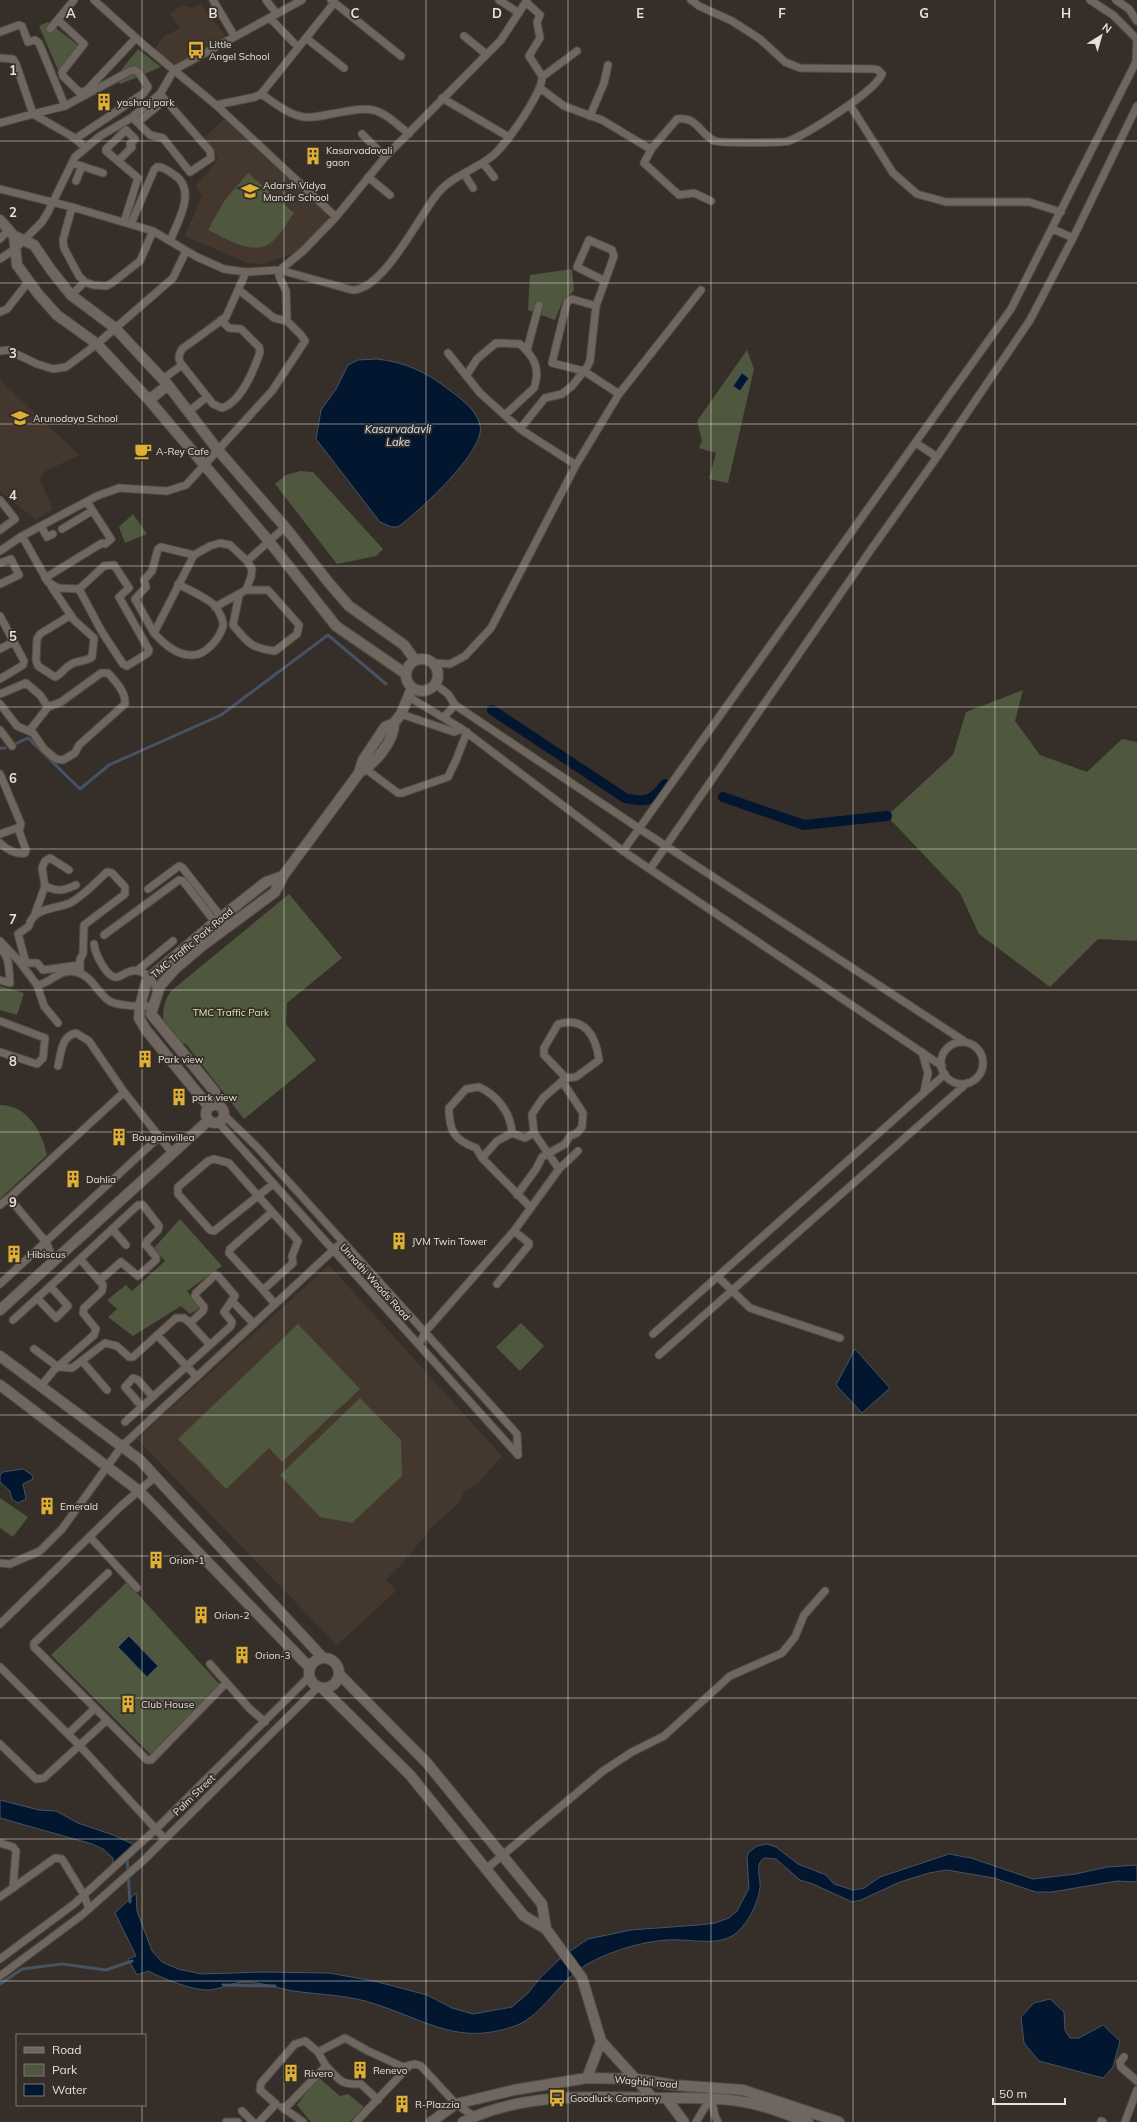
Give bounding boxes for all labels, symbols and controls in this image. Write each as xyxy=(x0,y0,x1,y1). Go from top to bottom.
text: A xyxy=(66,5,76,21)
text: B xyxy=(209,5,218,21)
text: C xyxy=(351,5,360,21)
text: D xyxy=(492,5,502,21)
text: E xyxy=(636,5,644,21)
text: F xyxy=(778,5,786,21)
text: G xyxy=(919,5,929,21)
text: H xyxy=(1061,5,1071,21)
north arrow xyxy=(1081,16,1121,56)
text: N xyxy=(1099,20,1115,36)
place label: Little Angel School xyxy=(209,38,270,63)
bus stop icon: Little Angel School xyxy=(186,40,206,60)
text: 1 xyxy=(9,62,17,78)
building icon: yashraj park xyxy=(94,92,114,112)
place label: yashraj park xyxy=(117,96,175,109)
place label: Kasarvadavali gaon xyxy=(326,144,392,169)
building icon: Kasarvadavali gaon xyxy=(303,146,323,166)
place label: Adarsh Vidya Mandir School xyxy=(263,179,329,204)
school or university icon: Adarsh Vidya Mandir School xyxy=(240,181,260,201)
text: 2 xyxy=(9,204,17,220)
text: 3 xyxy=(9,345,17,361)
school or university icon: Arunodaya School xyxy=(10,408,30,428)
place label: Arunodaya School xyxy=(33,412,118,425)
water label: Kasarvadavli Lake xyxy=(365,422,432,449)
cafe icon: A-Rey Cafe xyxy=(133,441,153,461)
place label: A-Rey Cafe xyxy=(156,445,209,458)
text: 4 xyxy=(9,487,17,503)
text: 5 xyxy=(9,628,17,644)
text: 6 xyxy=(9,770,17,786)
street label: TMC Traffic Park Road xyxy=(148,905,236,981)
text: 7 xyxy=(9,911,17,927)
park label: TMC Traffic Park xyxy=(193,1006,270,1019)
building icon: Park view xyxy=(135,1049,155,1069)
text: 8 xyxy=(9,1053,17,1069)
place label: Park view xyxy=(158,1053,204,1066)
building icon: park view xyxy=(169,1087,189,1107)
place label: park view xyxy=(192,1091,237,1104)
building icon: Bougainvillea xyxy=(109,1127,129,1147)
place label: Bougainvillea xyxy=(132,1131,194,1144)
building icon: Dahlia xyxy=(63,1169,83,1189)
place label: Dahlia xyxy=(86,1173,116,1186)
text: 9 xyxy=(9,1194,17,1210)
building icon: JVM Twin Tower xyxy=(389,1231,409,1251)
place label: JVM Twin Tower xyxy=(412,1235,487,1248)
street label: Unnathi Woods Road xyxy=(337,1241,413,1323)
building icon: Hibiscus xyxy=(4,1244,24,1264)
place label: Hibiscus xyxy=(27,1248,66,1261)
building icon: Emerald xyxy=(37,1496,57,1516)
place label: Emerald xyxy=(60,1500,98,1513)
building icon: Orion-1 xyxy=(146,1550,166,1570)
place label: Orion-1 xyxy=(169,1554,205,1567)
building icon: Orion-2 xyxy=(191,1605,211,1625)
place label: Orion-2 xyxy=(214,1609,250,1622)
building icon: Orion-3 xyxy=(232,1645,252,1665)
place label: Orion-3 xyxy=(255,1649,291,1662)
building icon: Club House xyxy=(118,1694,138,1714)
place label: Club House xyxy=(141,1698,194,1711)
street label: Palm Street xyxy=(170,1771,218,1818)
legend xyxy=(16,2034,146,2106)
text: Road xyxy=(52,2042,81,2057)
building icon: Renevo xyxy=(350,2060,370,2080)
text: Park xyxy=(52,2062,78,2077)
building icon: Rivero xyxy=(281,2063,301,2083)
place label: Renevo xyxy=(373,2064,408,2077)
place label: Rivero xyxy=(304,2067,334,2080)
street label: Waghbil road xyxy=(614,2073,678,2091)
scale bar xyxy=(993,2080,1065,2106)
text: Water xyxy=(52,2082,88,2097)
text: 50 m xyxy=(999,2086,1027,2101)
bus stop icon: Goodluck Company xyxy=(547,2088,567,2108)
place label: Goodluck Company xyxy=(570,2092,660,2105)
building icon: R-Plazzia xyxy=(392,2094,412,2114)
place label: R-Plazzia xyxy=(415,2098,460,2111)

